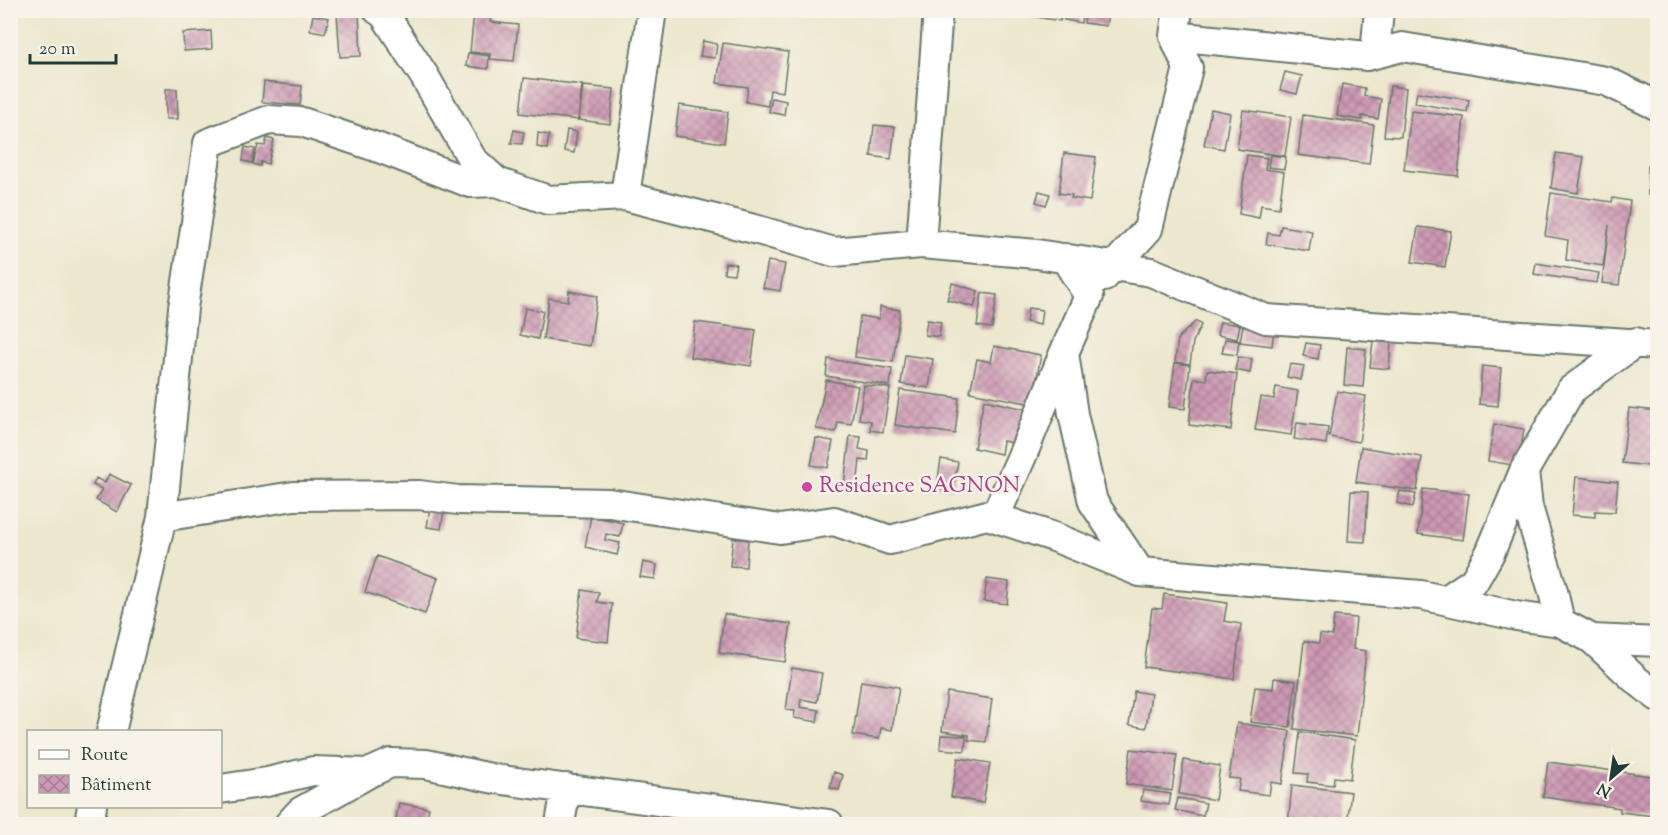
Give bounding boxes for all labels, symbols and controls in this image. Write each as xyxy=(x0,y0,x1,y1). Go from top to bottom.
scale bar xyxy=(30,27,116,65)
text: 20 m xyxy=(39,37,76,63)
place label: Residence SAGNON xyxy=(819,471,1020,503)
marker: Residence SAGNON xyxy=(800,480,814,494)
legend xyxy=(27,730,222,808)
text: Route xyxy=(81,743,128,769)
north arrow xyxy=(1581,748,1641,808)
text: Bâtiment xyxy=(81,773,151,799)
text: N xyxy=(1594,776,1616,802)

